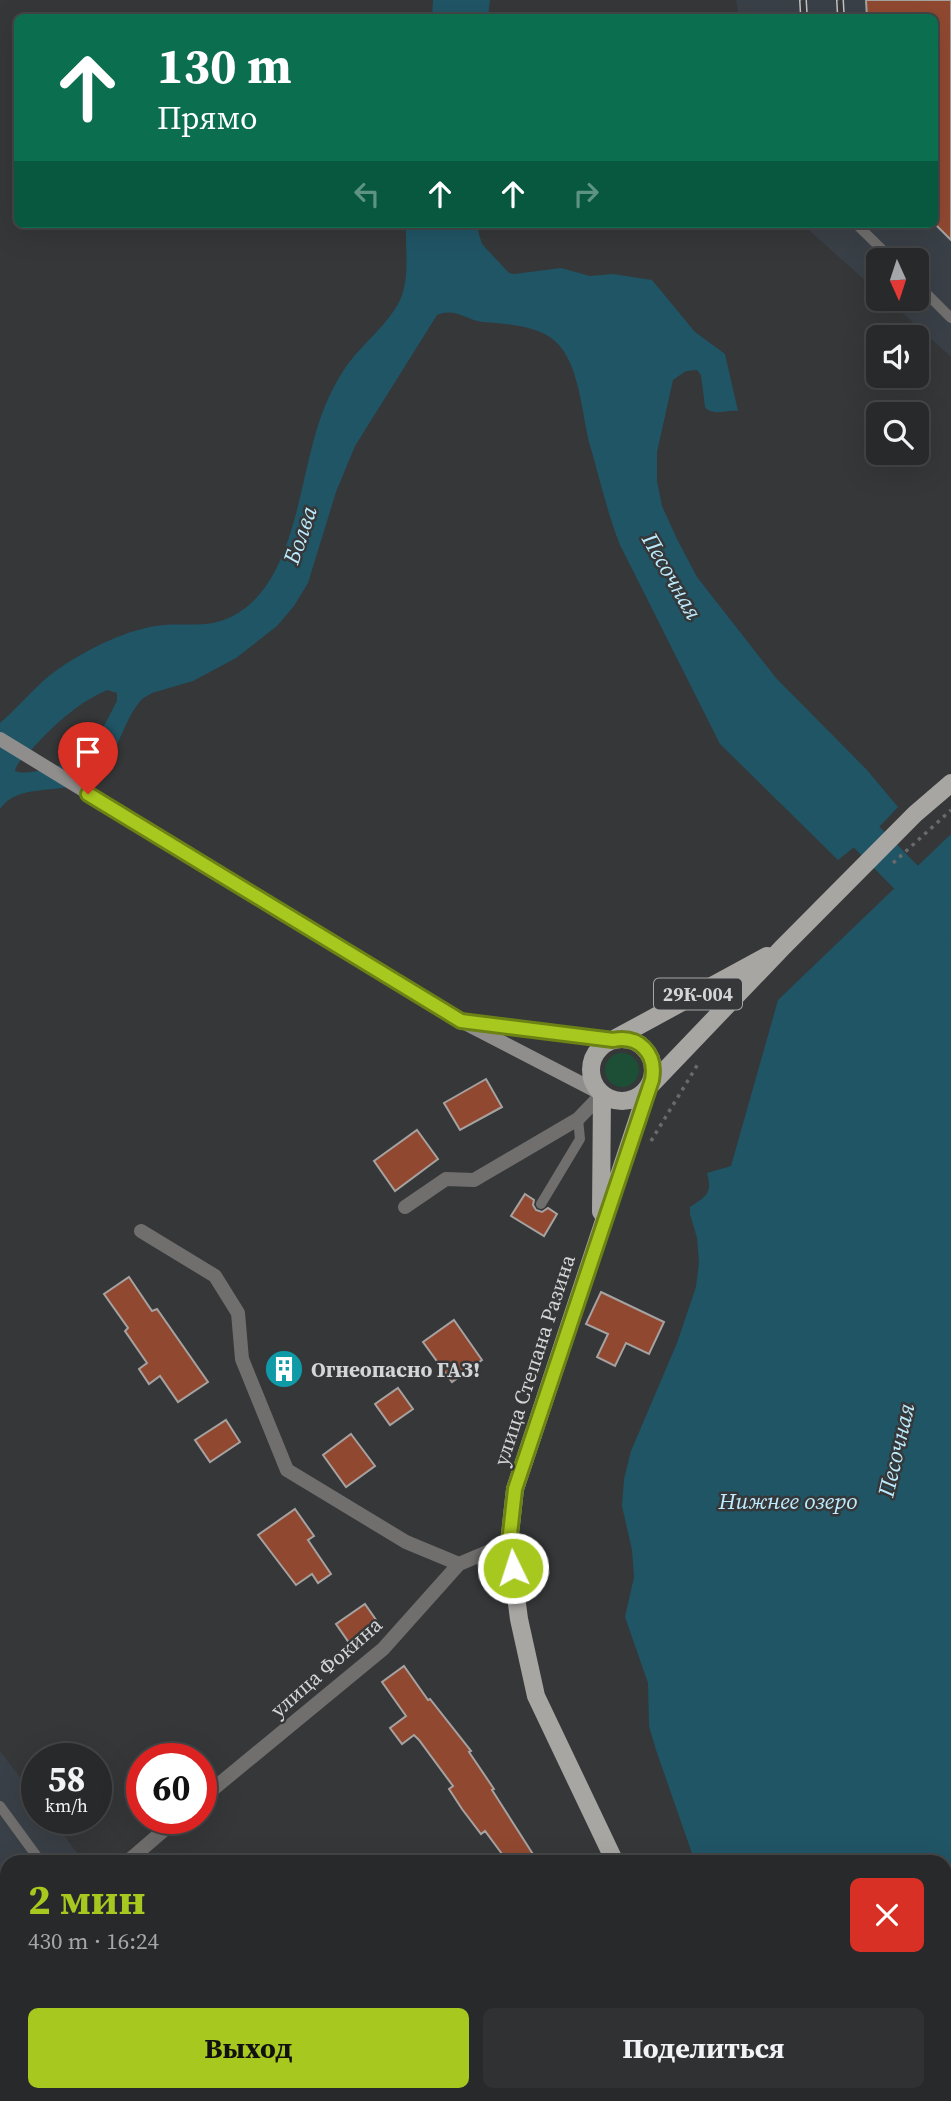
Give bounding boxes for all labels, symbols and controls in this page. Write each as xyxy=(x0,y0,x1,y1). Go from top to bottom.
text: 130 m xyxy=(157,32,292,99)
icon: ahead xyxy=(42,42,133,133)
text: Прямо xyxy=(157,96,258,140)
icon: left xyxy=(348,175,386,213)
icon: ahead xyxy=(421,175,459,213)
icon: ahead xyxy=(494,175,532,213)
icon: right xyxy=(567,175,605,213)
north arrow xyxy=(866,248,929,312)
map controls xyxy=(866,248,929,465)
button: sound xyxy=(866,325,929,388)
button: search xyxy=(866,402,929,465)
water label: Болва xyxy=(275,502,325,569)
water label: Песочная xyxy=(634,526,710,626)
pin xyxy=(58,722,118,794)
icon: arrive xyxy=(69,733,107,771)
road number: 29К-004 xyxy=(654,978,742,1010)
street label: улица Степана Разина xyxy=(486,1250,582,1469)
building icon: Огнеопасно ГАЗ! xyxy=(263,1348,305,1390)
place label: Огнеопасно ГАЗ! xyxy=(311,1355,480,1384)
water label: Песочная xyxy=(869,1400,922,1501)
water label: Нижнее озеро xyxy=(718,1485,857,1517)
position arrow xyxy=(476,1531,550,1605)
street label: улица Фокина xyxy=(264,1610,389,1724)
speed limit sign: 60 xyxy=(126,1743,217,1834)
text: 58 xyxy=(48,1755,85,1803)
text: km/h xyxy=(45,1793,88,1818)
text: 2 мин xyxy=(28,1870,145,1928)
button: close xyxy=(850,1878,924,1952)
text: 430 m · 16:24 xyxy=(28,1925,159,1957)
button: Выход xyxy=(28,2008,469,2088)
button: Поделиться xyxy=(483,2008,924,2088)

